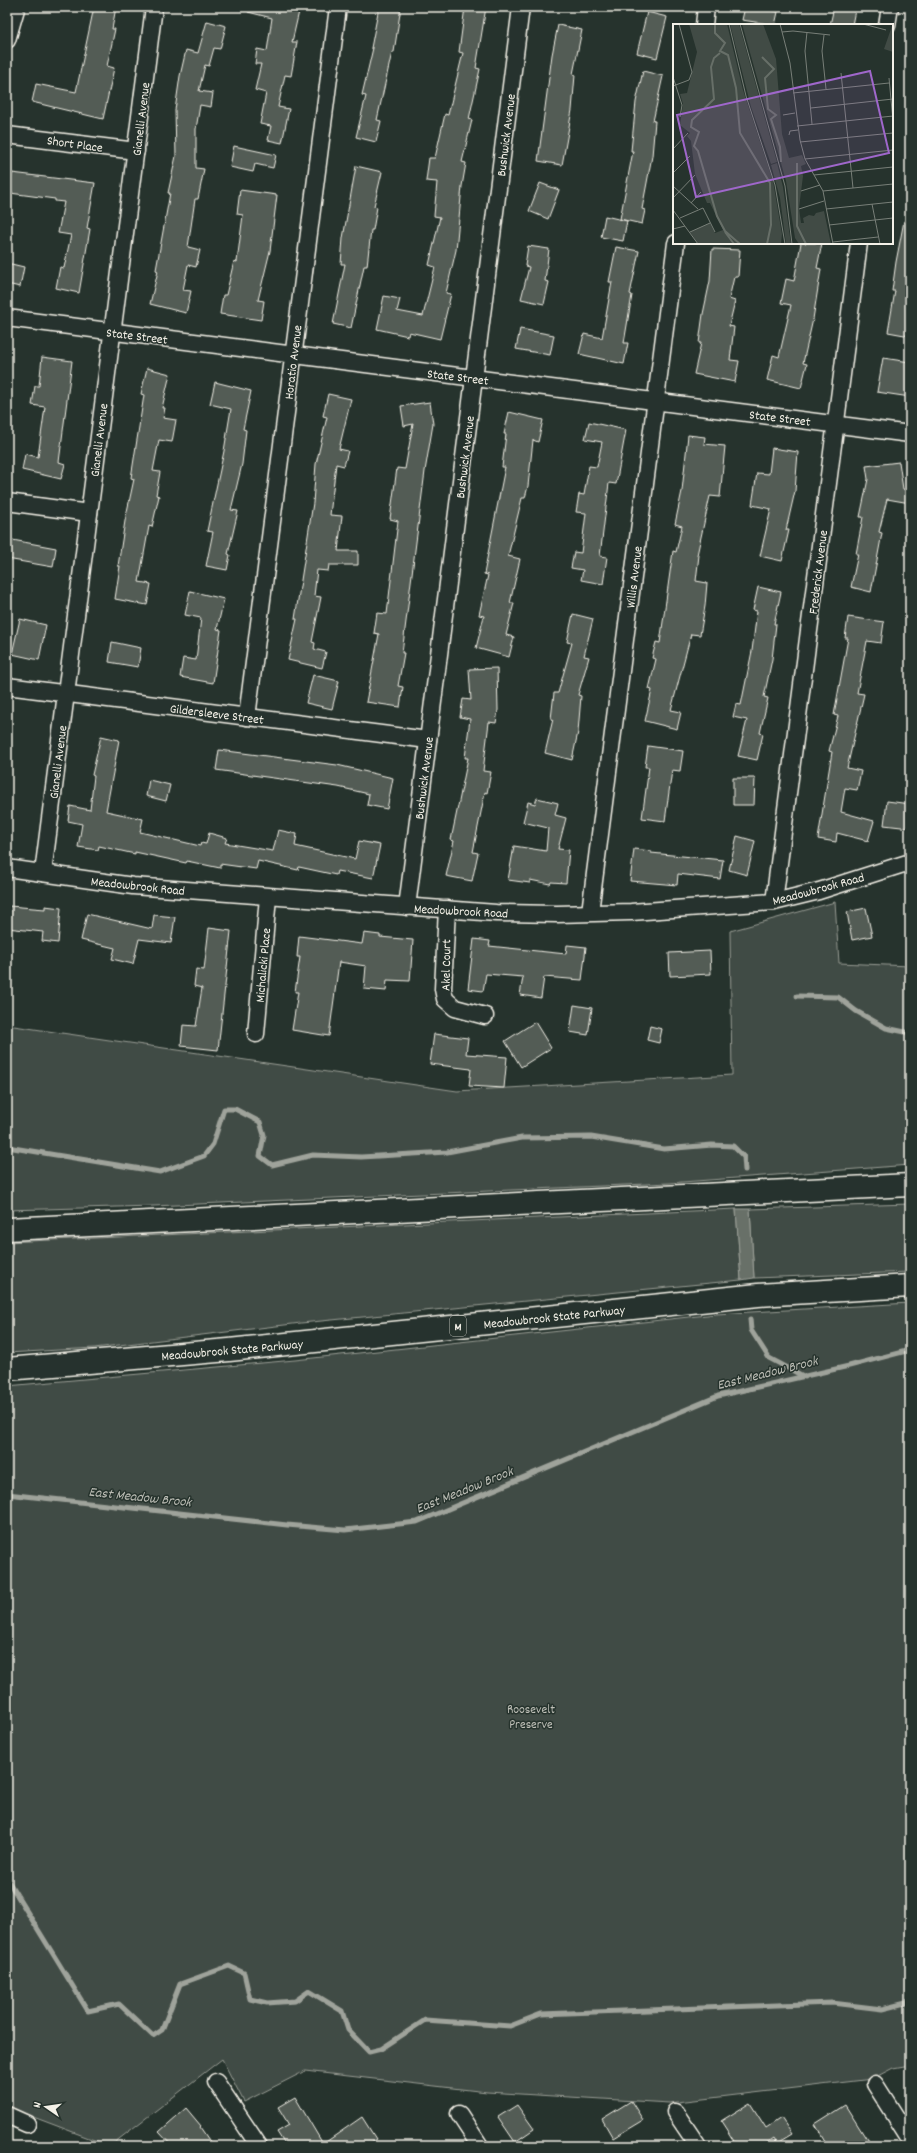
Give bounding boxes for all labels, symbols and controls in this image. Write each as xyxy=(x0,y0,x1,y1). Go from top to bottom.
inset map xyxy=(673,24,893,244)
street label: Gianelli Avenue xyxy=(129,81,156,157)
street label: Bushwick Avenue xyxy=(493,93,522,178)
street label: Short Place xyxy=(46,132,104,159)
street label: State Street xyxy=(105,324,169,351)
street label: Horatio Avenue xyxy=(280,324,309,401)
street label: State Street xyxy=(426,365,490,392)
street label: Gianelli Avenue xyxy=(87,402,114,478)
street label: State Street xyxy=(748,406,812,433)
street label: Bushwick Avenue xyxy=(452,415,481,500)
street label: Frederick Avenue xyxy=(805,529,834,615)
street label: Willis Avenue xyxy=(622,545,649,609)
street label: Gildersleeve Street xyxy=(169,700,265,731)
street label: Gianelli Avenue xyxy=(46,724,73,800)
street label: Bushwick Avenue xyxy=(411,736,440,821)
street label: Meadowbrook Road xyxy=(771,869,867,912)
street label: Meadowbrook Road xyxy=(90,873,186,902)
street label: Meadowbrook Road xyxy=(413,901,508,924)
street label: Michalicki Place xyxy=(252,927,277,1003)
street label: Akel Court xyxy=(438,939,457,991)
street label: Meadowbrook State Parkway xyxy=(483,1302,627,1335)
road number: M xyxy=(450,1316,466,1336)
street label: Meadowbrook State Parkway xyxy=(161,1336,305,1367)
water label: East Meadow Brook xyxy=(715,1351,821,1396)
water label: East Meadow Brook xyxy=(413,1462,517,1519)
water label: East Meadow Brook xyxy=(87,1483,193,1513)
park label: Roosevelt Preserve xyxy=(507,1701,555,1735)
north arrow xyxy=(26,2087,66,2127)
text: N xyxy=(30,2100,47,2110)

